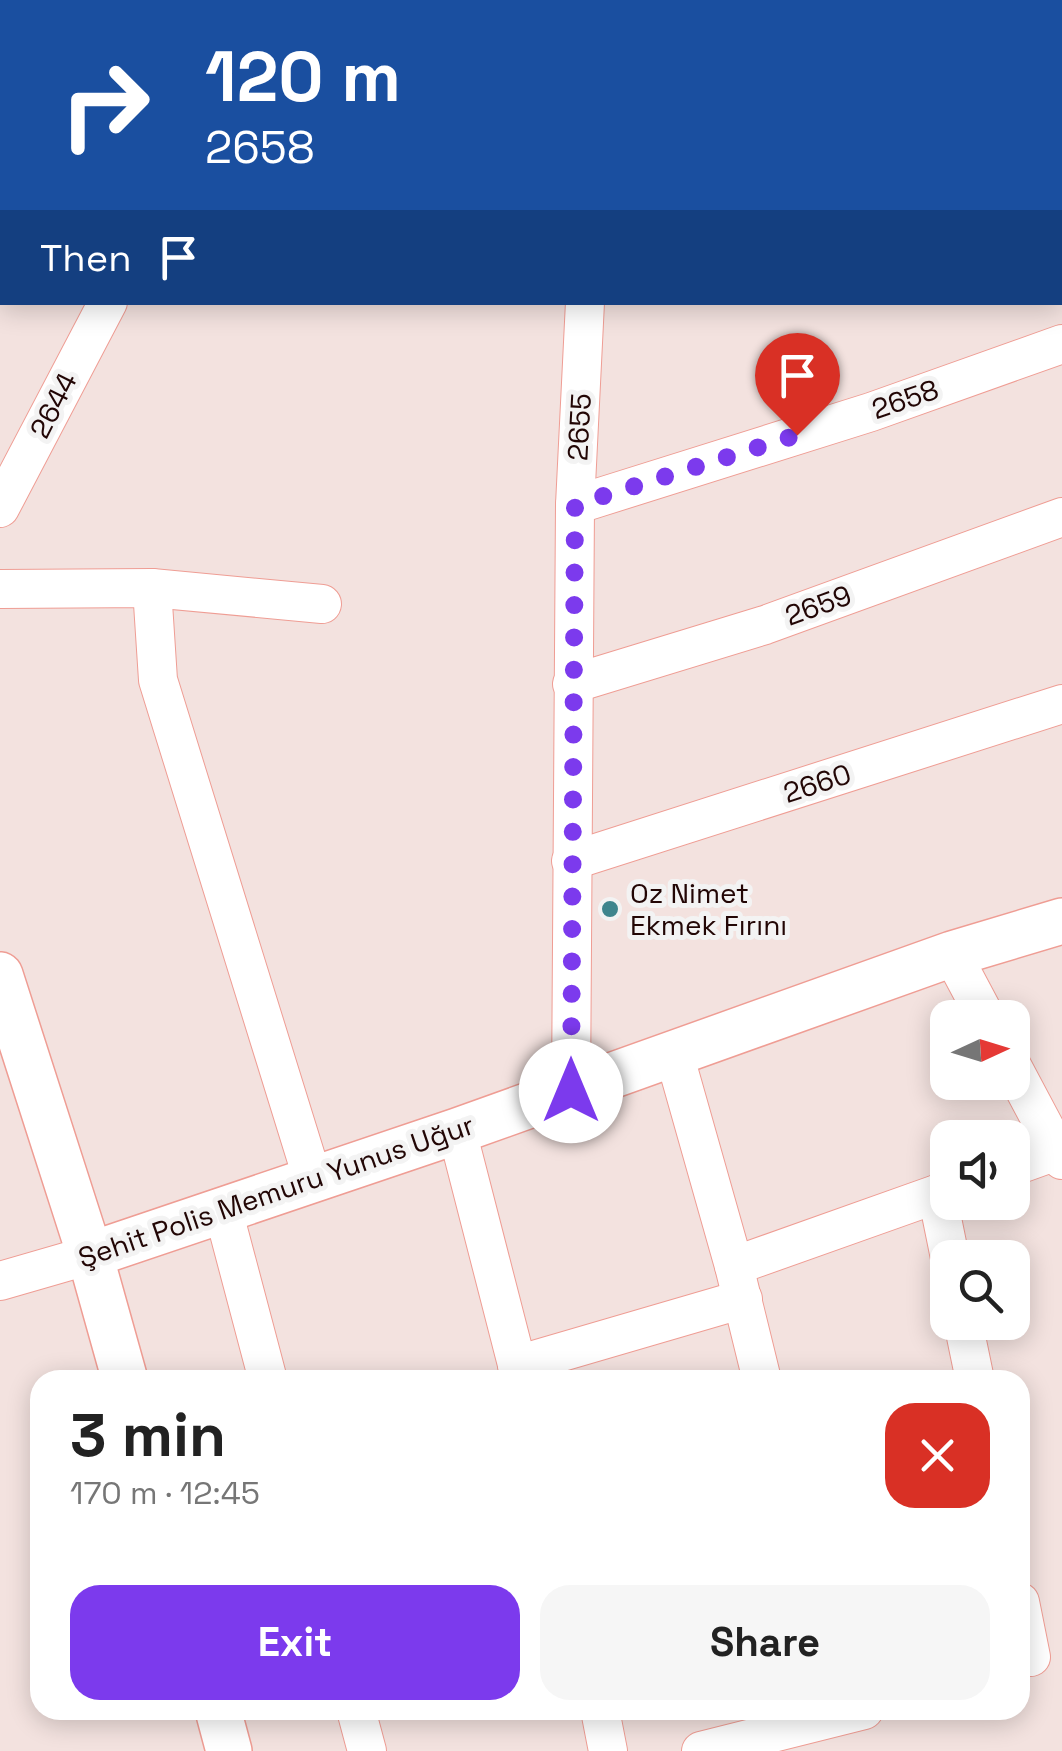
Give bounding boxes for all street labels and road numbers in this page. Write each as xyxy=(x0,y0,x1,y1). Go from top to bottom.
street label: 2644 xyxy=(21,366,85,444)
street label: 2658 xyxy=(867,371,943,427)
street label: 2655 xyxy=(559,392,599,462)
street label: 2659 xyxy=(780,576,856,634)
street label: 2660 xyxy=(779,755,855,811)
street label: Şehit Polis Memuru Yunus Uğur xyxy=(73,1106,479,1276)

